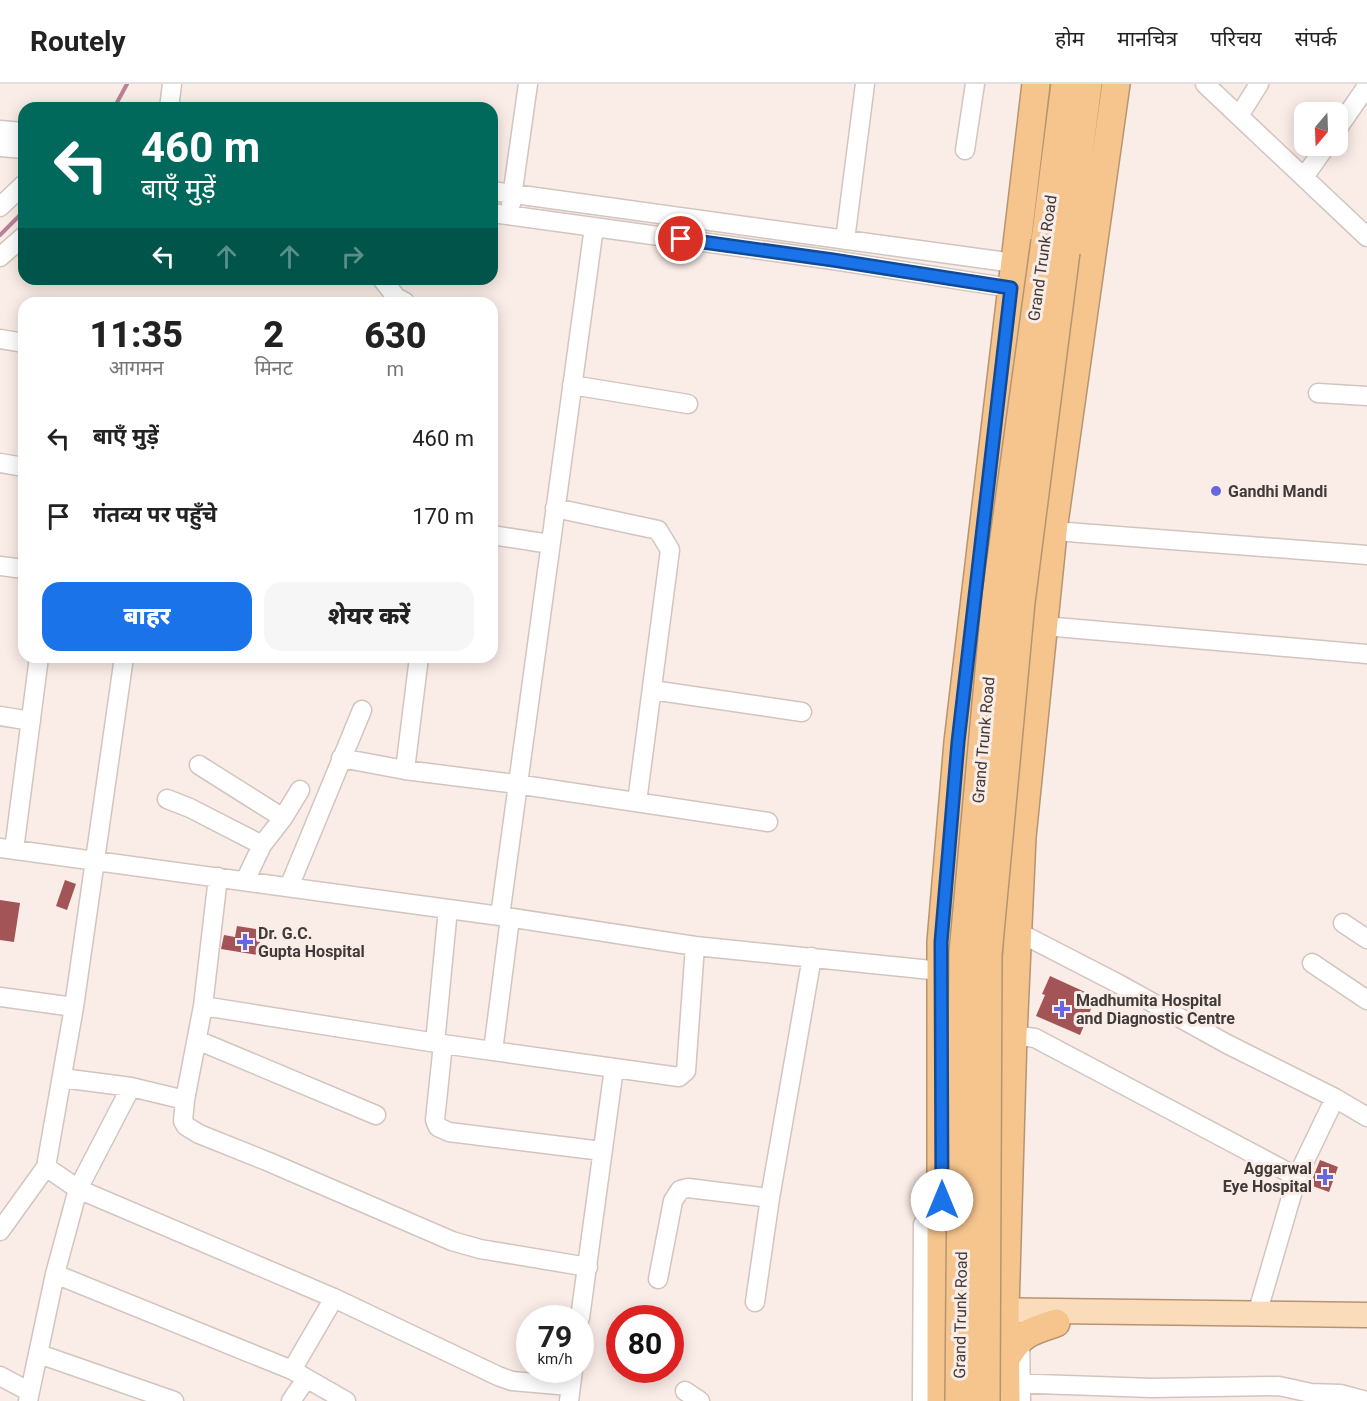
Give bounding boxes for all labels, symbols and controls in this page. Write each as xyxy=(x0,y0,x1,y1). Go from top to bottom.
text: Routely xyxy=(30,25,126,58)
text: होम xyxy=(1055,27,1084,51)
text: मानचित्र xyxy=(1117,27,1177,51)
text: परिचय xyxy=(1210,27,1262,51)
text: संपर्क xyxy=(1295,27,1337,51)
north arrow xyxy=(1294,102,1348,156)
map controls xyxy=(1294,102,1348,156)
text: 460 m xyxy=(141,123,260,172)
icon: left xyxy=(42,126,120,204)
text: बाएँ मुड़ें xyxy=(141,173,216,205)
street label: Grand Trunk Road xyxy=(1024,194,1061,322)
pin xyxy=(655,213,706,264)
icon: arrive xyxy=(664,222,697,255)
icon: left xyxy=(147,240,180,273)
icon: ahead xyxy=(210,240,243,273)
icon: ahead xyxy=(273,240,306,273)
icon: right xyxy=(336,240,369,273)
text: 11:35 xyxy=(89,314,183,356)
text: 2 xyxy=(263,314,284,356)
text: 630 xyxy=(364,315,427,357)
text: आगमन xyxy=(109,356,164,380)
text: मिनट xyxy=(254,356,293,380)
text: m xyxy=(387,357,404,381)
icon: left xyxy=(42,422,75,455)
text: बाएँ मुड़ें xyxy=(93,424,159,449)
text: 460 m xyxy=(412,426,474,451)
place label: Gandhi Mandi xyxy=(1228,482,1327,501)
marker: Gandhi Mandi xyxy=(1209,484,1223,498)
icon: arrive xyxy=(42,500,75,533)
text: गंतव्य पर पहुँचे xyxy=(93,502,217,527)
text: 170 m xyxy=(412,504,474,529)
button: बाहर xyxy=(42,582,252,651)
button: शेयर करें xyxy=(264,582,474,651)
street label: Grand Trunk Road xyxy=(968,676,998,804)
place label: Dr. G.C. Gupta Hospital xyxy=(258,924,365,961)
marker: Dr. G.C. Gupta Hospital xyxy=(236,933,254,951)
place label: Madhumita Hospital and Diagnostic Centre xyxy=(1076,991,1235,1028)
marker: Madhumita Hospital and Diagnostic Centre xyxy=(1053,1000,1071,1018)
place label: Aggarwal Eye Hospital xyxy=(1223,1159,1312,1196)
position arrow xyxy=(910,1168,974,1232)
marker: Aggarwal Eye Hospital xyxy=(1316,1168,1334,1186)
street label: Grand Trunk Road xyxy=(950,1251,971,1379)
speed limit sign: 80 xyxy=(606,1305,684,1383)
text: 79 xyxy=(538,1319,572,1354)
text: km/h xyxy=(537,1350,573,1368)

